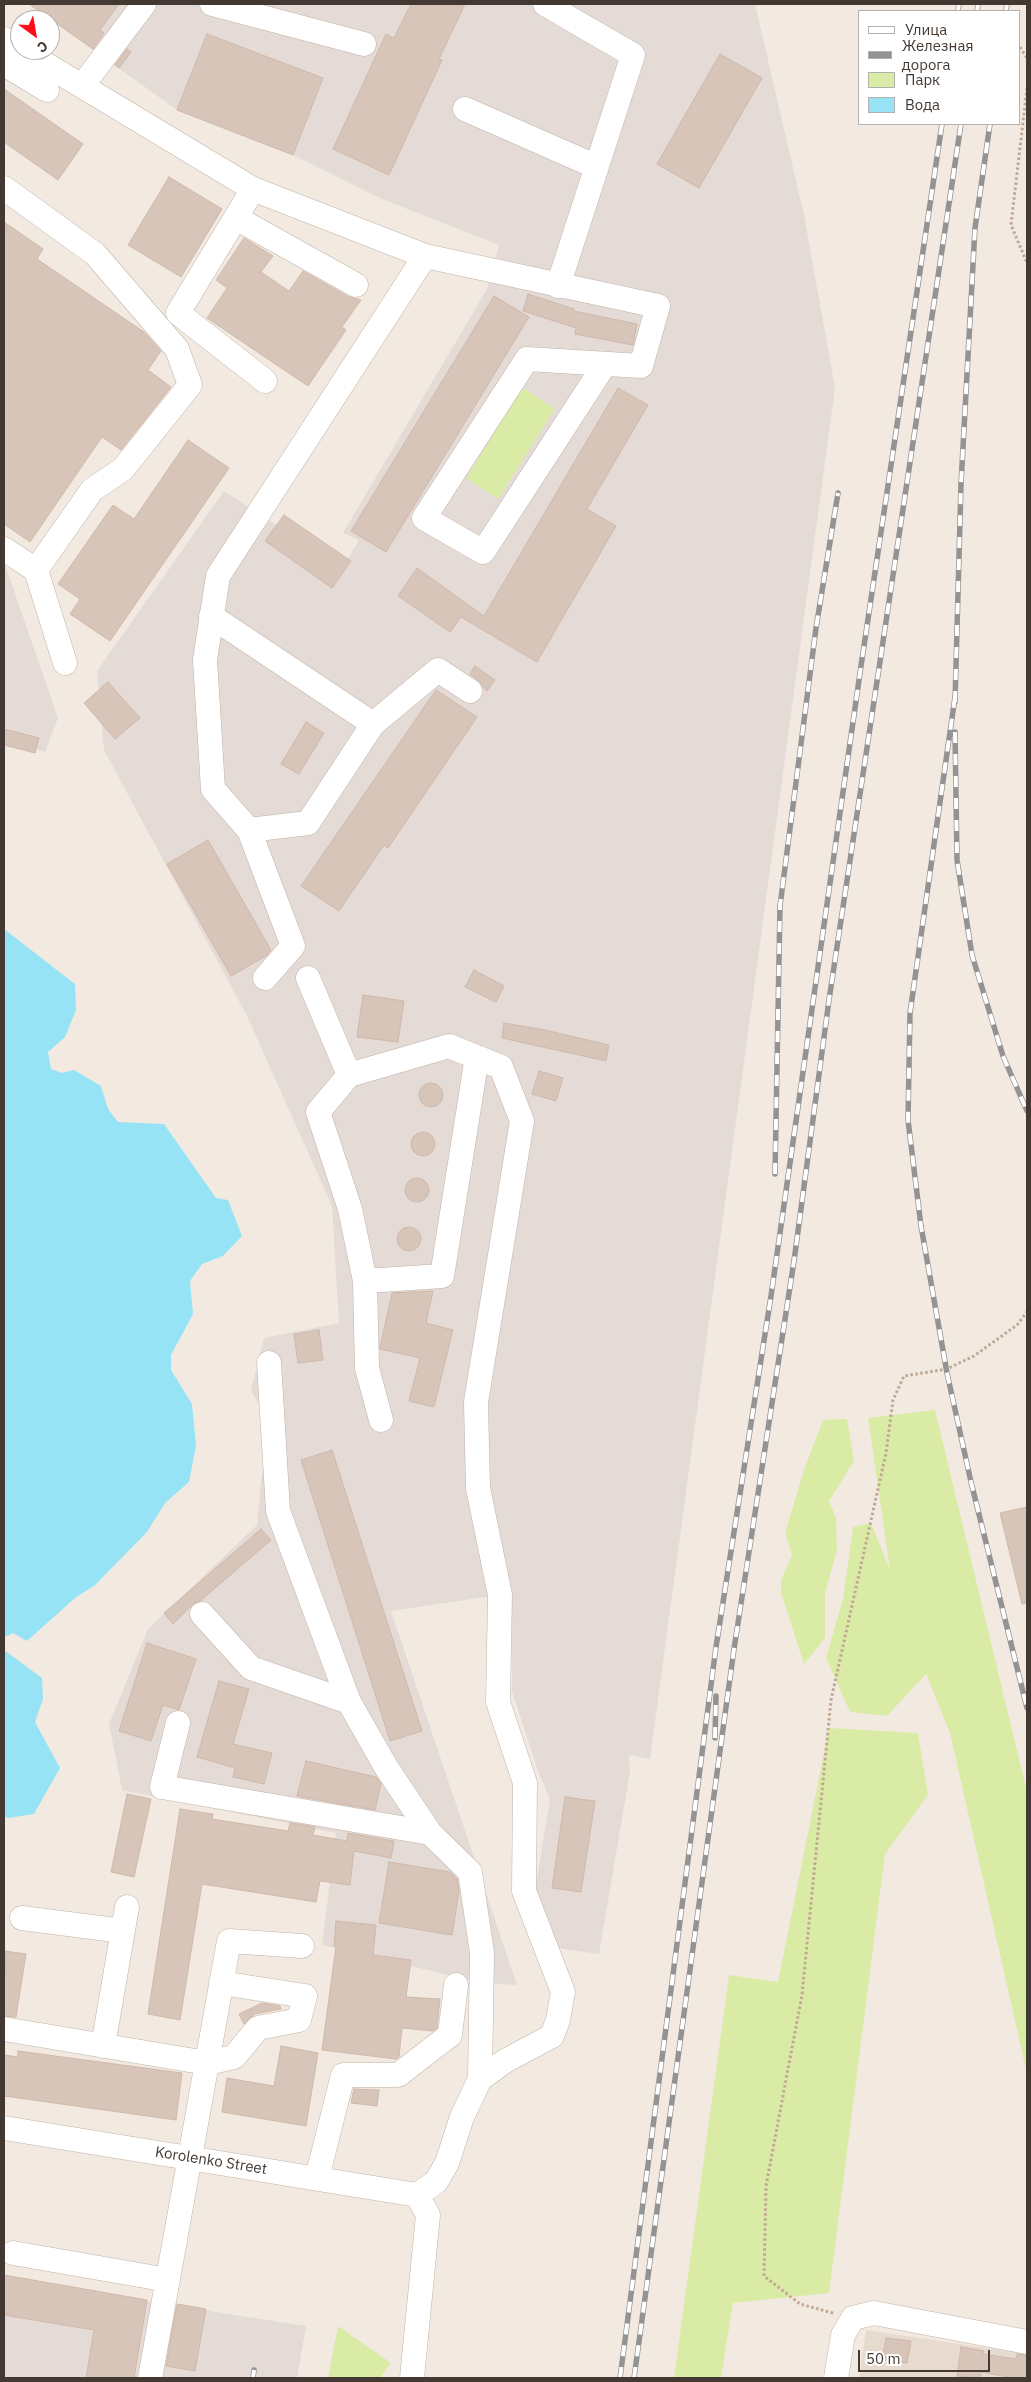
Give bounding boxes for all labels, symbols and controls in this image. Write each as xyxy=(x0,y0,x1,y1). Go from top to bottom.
north arrow xyxy=(10,10,60,60)
legend xyxy=(858,10,1021,125)
text: Улица xyxy=(905,20,947,39)
text: Железная дорога xyxy=(902,36,973,74)
text: С xyxy=(34,37,51,57)
text: Парк xyxy=(905,70,940,89)
text: Вода xyxy=(905,95,940,114)
street label: Korolenko Street xyxy=(154,2143,268,2179)
scale bar xyxy=(861,2340,994,2372)
text: 50 m xyxy=(866,2349,901,2368)

